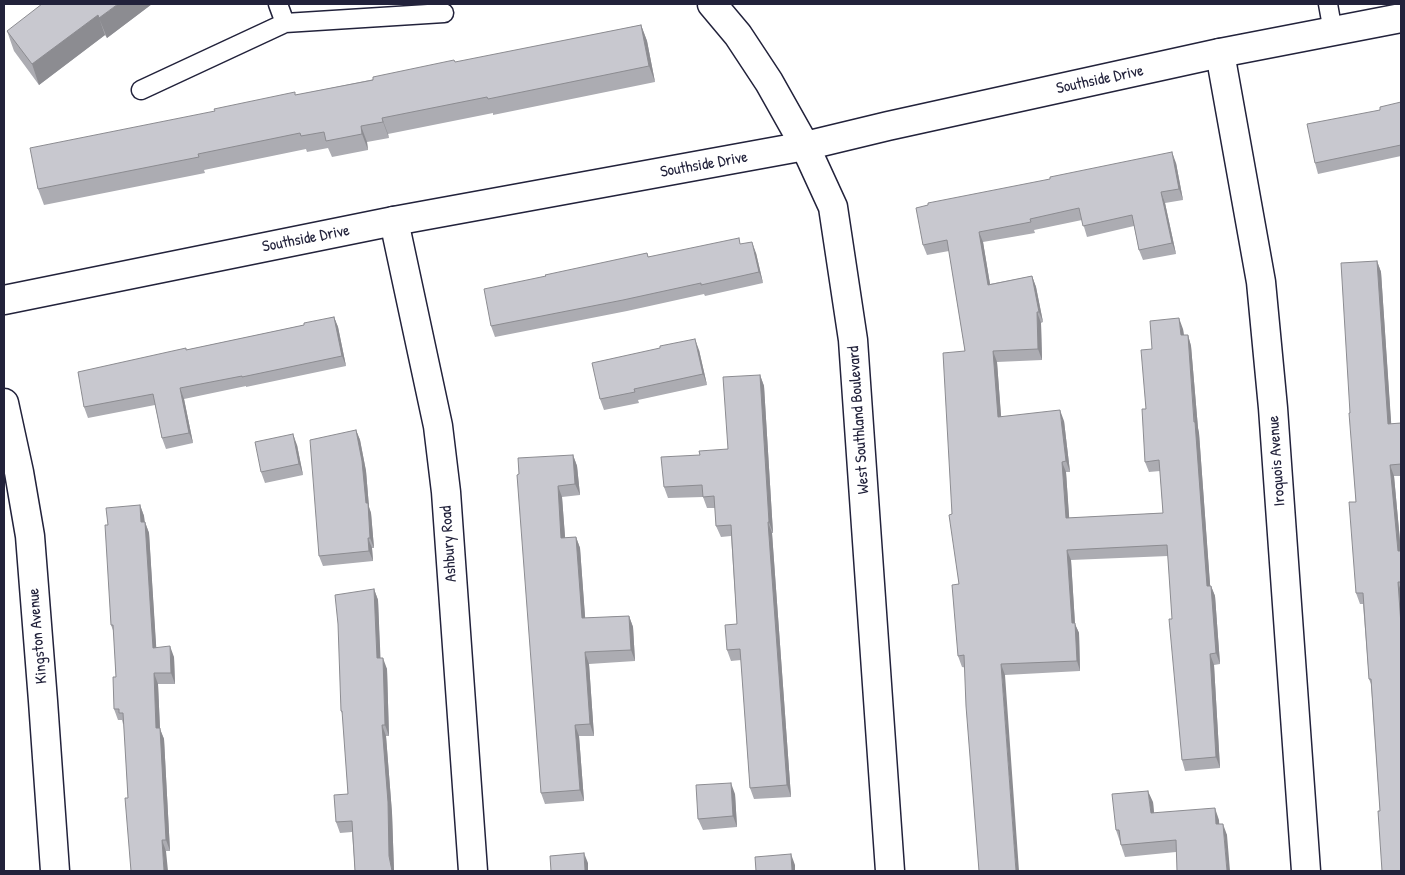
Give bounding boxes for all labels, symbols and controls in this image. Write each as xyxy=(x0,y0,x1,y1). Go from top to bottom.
street label: Southside Drive xyxy=(1055,61,1145,99)
street label: Southside Drive xyxy=(659,148,749,182)
street label: Southside Drive xyxy=(261,221,351,257)
street label: West Southland Boulevard xyxy=(844,345,874,495)
street label: Iroquois Avenue xyxy=(1264,415,1290,507)
street label: Ashbury Road xyxy=(437,505,461,583)
street label: Kingston Avenue xyxy=(24,587,52,685)

